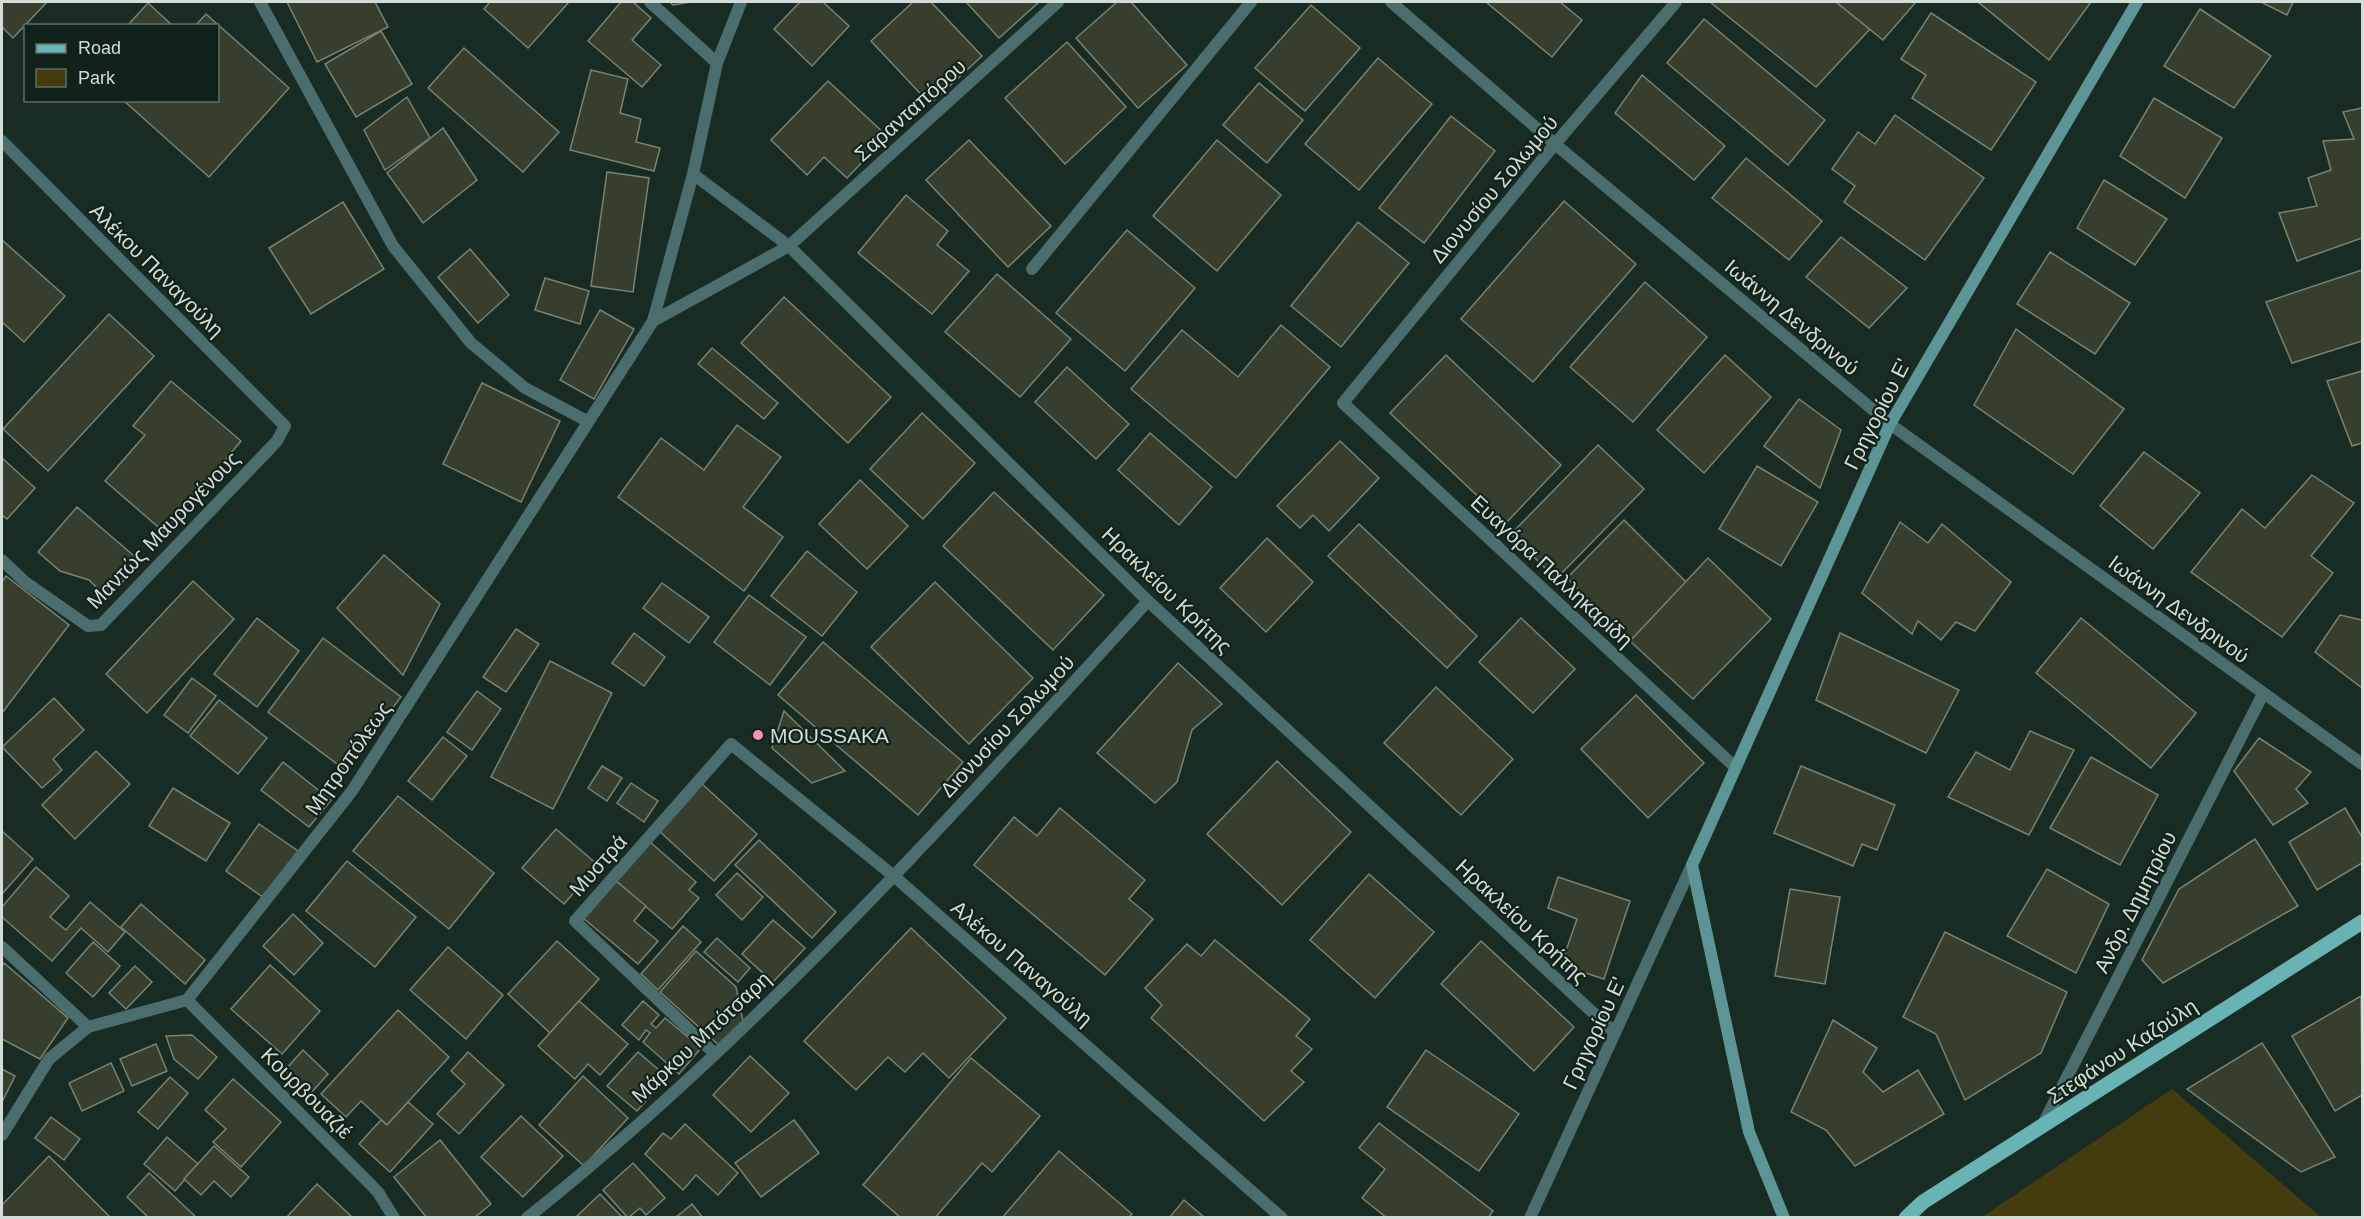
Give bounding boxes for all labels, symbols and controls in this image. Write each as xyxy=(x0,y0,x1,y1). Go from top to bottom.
legend xyxy=(24,24,219,102)
text: Road xyxy=(78,38,121,58)
street label: Σαρανταπόρου xyxy=(850,54,970,166)
text: Park xyxy=(78,68,116,88)
street label: Διονυσίου Σολωμού xyxy=(1426,111,1562,267)
street label: Αλέκου Παναγούλη xyxy=(86,199,228,341)
street label: Ιωάννη Δενδρινού xyxy=(1720,254,1864,380)
street label: Γρηγορίου Ε' xyxy=(1839,355,1915,473)
street label: Μαντώς Μαυρογένους xyxy=(82,447,244,613)
street label: Ευαγόρα Παλληκαρίδη xyxy=(1467,490,1637,652)
street label: Ηρακλείου Κρήτης xyxy=(1098,522,1236,658)
street label: Ιωάννη Δενδρινού xyxy=(2104,550,2254,668)
street label: Διονυσίου Σολωμού xyxy=(935,650,1079,802)
street label: Μητροπόλεως xyxy=(300,697,396,819)
place label: MOUSSAKA xyxy=(770,724,889,747)
marker: MOUSSAKA xyxy=(751,728,765,742)
street label: Ανδρ. Δημητρίου xyxy=(2089,827,2181,977)
street label: Μυστρά xyxy=(565,830,631,900)
street label: Ηρακλείου Κρήτης xyxy=(1452,854,1592,988)
street label: Αλέκου Παναγούλη xyxy=(947,896,1097,1030)
street label: Μάρκου Μπότσαρη xyxy=(627,967,775,1107)
street label: Γρηγορίου Ε' xyxy=(1558,973,1630,1093)
street label: Στεφάνου Καζούλη xyxy=(2043,994,2201,1108)
street label: Κουρβουαζιέ xyxy=(257,1043,357,1143)

